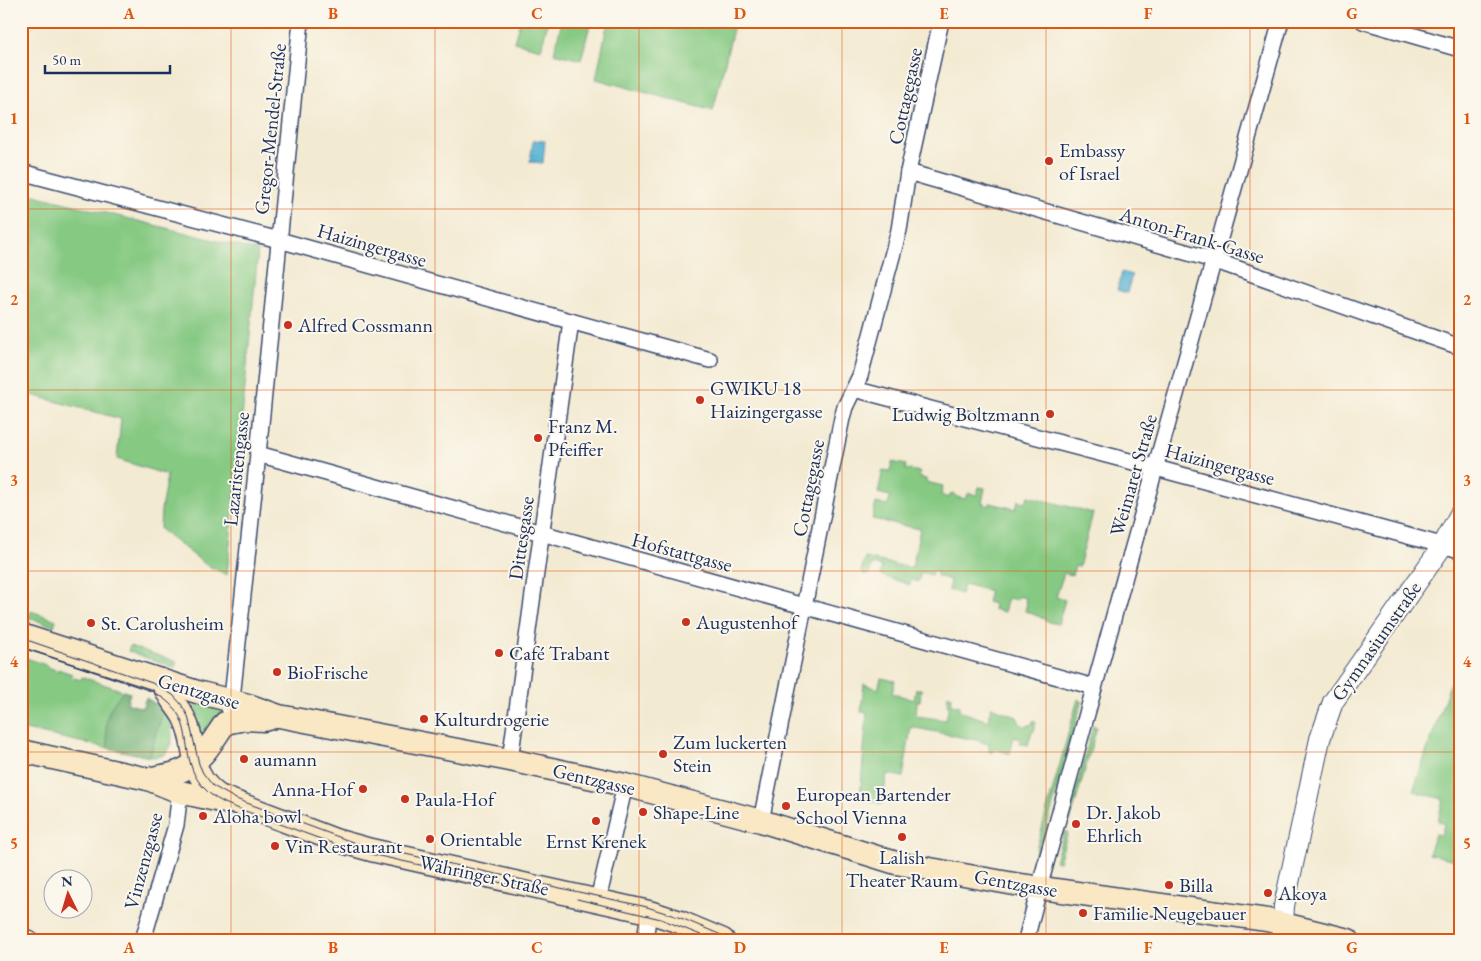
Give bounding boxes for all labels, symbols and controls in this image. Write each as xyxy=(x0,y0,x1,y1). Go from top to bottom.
text: A xyxy=(122,3,135,24)
text: B xyxy=(328,3,338,24)
text: C xyxy=(531,3,543,24)
text: D xyxy=(734,3,746,24)
text: E xyxy=(939,3,949,24)
text: F xyxy=(1144,3,1153,24)
text: G xyxy=(1346,3,1358,24)
scale bar xyxy=(45,42,170,74)
street label: Gregor-Mendel-Straße xyxy=(248,42,292,216)
street label: Cottagegasse xyxy=(882,45,928,147)
text: 50 m xyxy=(52,50,81,69)
text: 1 xyxy=(10,108,18,129)
text: 1 xyxy=(1463,108,1471,129)
place label: Embassy of Israel xyxy=(1059,137,1125,186)
marker: Embassy of Israel xyxy=(1043,155,1055,167)
street label: Anton-Frank-Gasse xyxy=(1115,200,1268,269)
street label: Haizingergasse xyxy=(314,217,430,273)
text: 2 xyxy=(10,289,19,310)
text: 2 xyxy=(1463,289,1472,310)
place label: Alfred Cossmann xyxy=(297,312,434,338)
marker: Alfred Cossmann xyxy=(282,319,294,331)
place label: GWIKU 18 Haizingergasse xyxy=(710,375,823,424)
marker: GWIKU 18 Haizingergasse xyxy=(694,394,706,406)
place label: Ludwig Boltzmann xyxy=(892,401,1040,427)
marker: Ludwig Boltzmann xyxy=(1044,408,1056,420)
street label: Lazaristengasse xyxy=(217,410,255,527)
street label: Weimarer Straße xyxy=(1103,411,1163,539)
place label: Franz M. Pfeiffer xyxy=(548,413,618,462)
marker: Franz M. Pfeiffer xyxy=(532,432,544,444)
street label: Cottagegasse xyxy=(786,437,830,539)
street label: Haizingergasse xyxy=(1162,437,1278,491)
text: 3 xyxy=(10,470,18,491)
text: 3 xyxy=(1463,470,1471,491)
street label: Dittesgasse xyxy=(502,494,540,582)
street label: Hofstattgasse xyxy=(629,526,735,578)
street label: Gymnasiumstraße xyxy=(1325,576,1427,706)
place label: Augustenhof xyxy=(695,609,800,635)
place label: St. Carolusheim xyxy=(101,610,224,636)
marker: Augustenhof xyxy=(680,616,692,628)
marker: St. Carolusheim xyxy=(85,617,97,629)
place label: Café Trabant xyxy=(509,640,610,666)
marker: Café Trabant xyxy=(493,647,505,659)
text: 4 xyxy=(10,651,19,672)
text: 4 xyxy=(1463,651,1472,672)
place label: BioFrische xyxy=(287,659,368,685)
marker: BioFrische xyxy=(271,666,283,678)
street label: Gentzgasse xyxy=(155,667,243,715)
place label: Kulturdrogerie xyxy=(434,706,549,732)
marker: Kulturdrogerie xyxy=(418,713,430,725)
place label: Zum luckerten Stein xyxy=(673,729,788,778)
place label: aumann xyxy=(254,746,318,772)
marker: Zum luckerten Stein xyxy=(657,748,669,760)
marker: aumann xyxy=(238,753,250,765)
street label: Gentzgasse xyxy=(550,757,638,801)
place label: Anna-Hof xyxy=(271,776,356,802)
place label: European Bartender School Vienna xyxy=(796,781,951,830)
marker: Anna-Hof xyxy=(357,783,369,795)
place label: Paula-Hof xyxy=(415,786,497,812)
marker: Paula-Hof xyxy=(399,793,411,805)
place label: Shape-Line xyxy=(653,799,739,825)
place label: Dr. Jakob Ehrlich xyxy=(1086,799,1161,848)
marker: European Bartender School Vienna xyxy=(780,800,792,812)
place label: Aloha bowl xyxy=(212,803,302,829)
marker: Shape-Line xyxy=(637,806,649,818)
street label: Vinzenzgasse xyxy=(118,809,168,912)
marker: Aloha bowl xyxy=(197,810,209,822)
marker: Ernst Krenek xyxy=(590,815,602,827)
marker: Dr. Jakob Ehrlich xyxy=(1070,818,1082,830)
place label: Orientable xyxy=(440,826,522,852)
place label: Ernst Krenek xyxy=(545,828,647,854)
marker: Lalish Theater Raum xyxy=(896,831,908,843)
text: 5 xyxy=(10,833,18,854)
place label: Vin Restaurant xyxy=(285,833,403,859)
marker: Orientable xyxy=(424,833,436,845)
text: 5 xyxy=(1463,833,1471,854)
marker: Vin Restaurant xyxy=(269,840,281,852)
place label: Lalish Theater Raum xyxy=(846,844,959,893)
street label: Währinger Straße xyxy=(417,849,551,901)
street label: Gentzgasse xyxy=(972,863,1060,903)
north arrow xyxy=(42,868,92,918)
text: N xyxy=(60,872,74,891)
place label: Billa xyxy=(1179,872,1213,898)
marker: Billa xyxy=(1163,879,1175,891)
place label: Akoya xyxy=(1277,880,1327,906)
marker: Akoya xyxy=(1262,887,1274,899)
place label: Familie Neugebauer xyxy=(1093,900,1246,926)
marker: Familie Neugebauer xyxy=(1077,907,1089,919)
text: A xyxy=(122,937,135,958)
text: B xyxy=(328,937,338,958)
text: C xyxy=(531,937,543,958)
text: D xyxy=(734,937,746,958)
text: E xyxy=(939,937,949,958)
text: F xyxy=(1144,937,1153,958)
text: G xyxy=(1346,937,1358,958)

